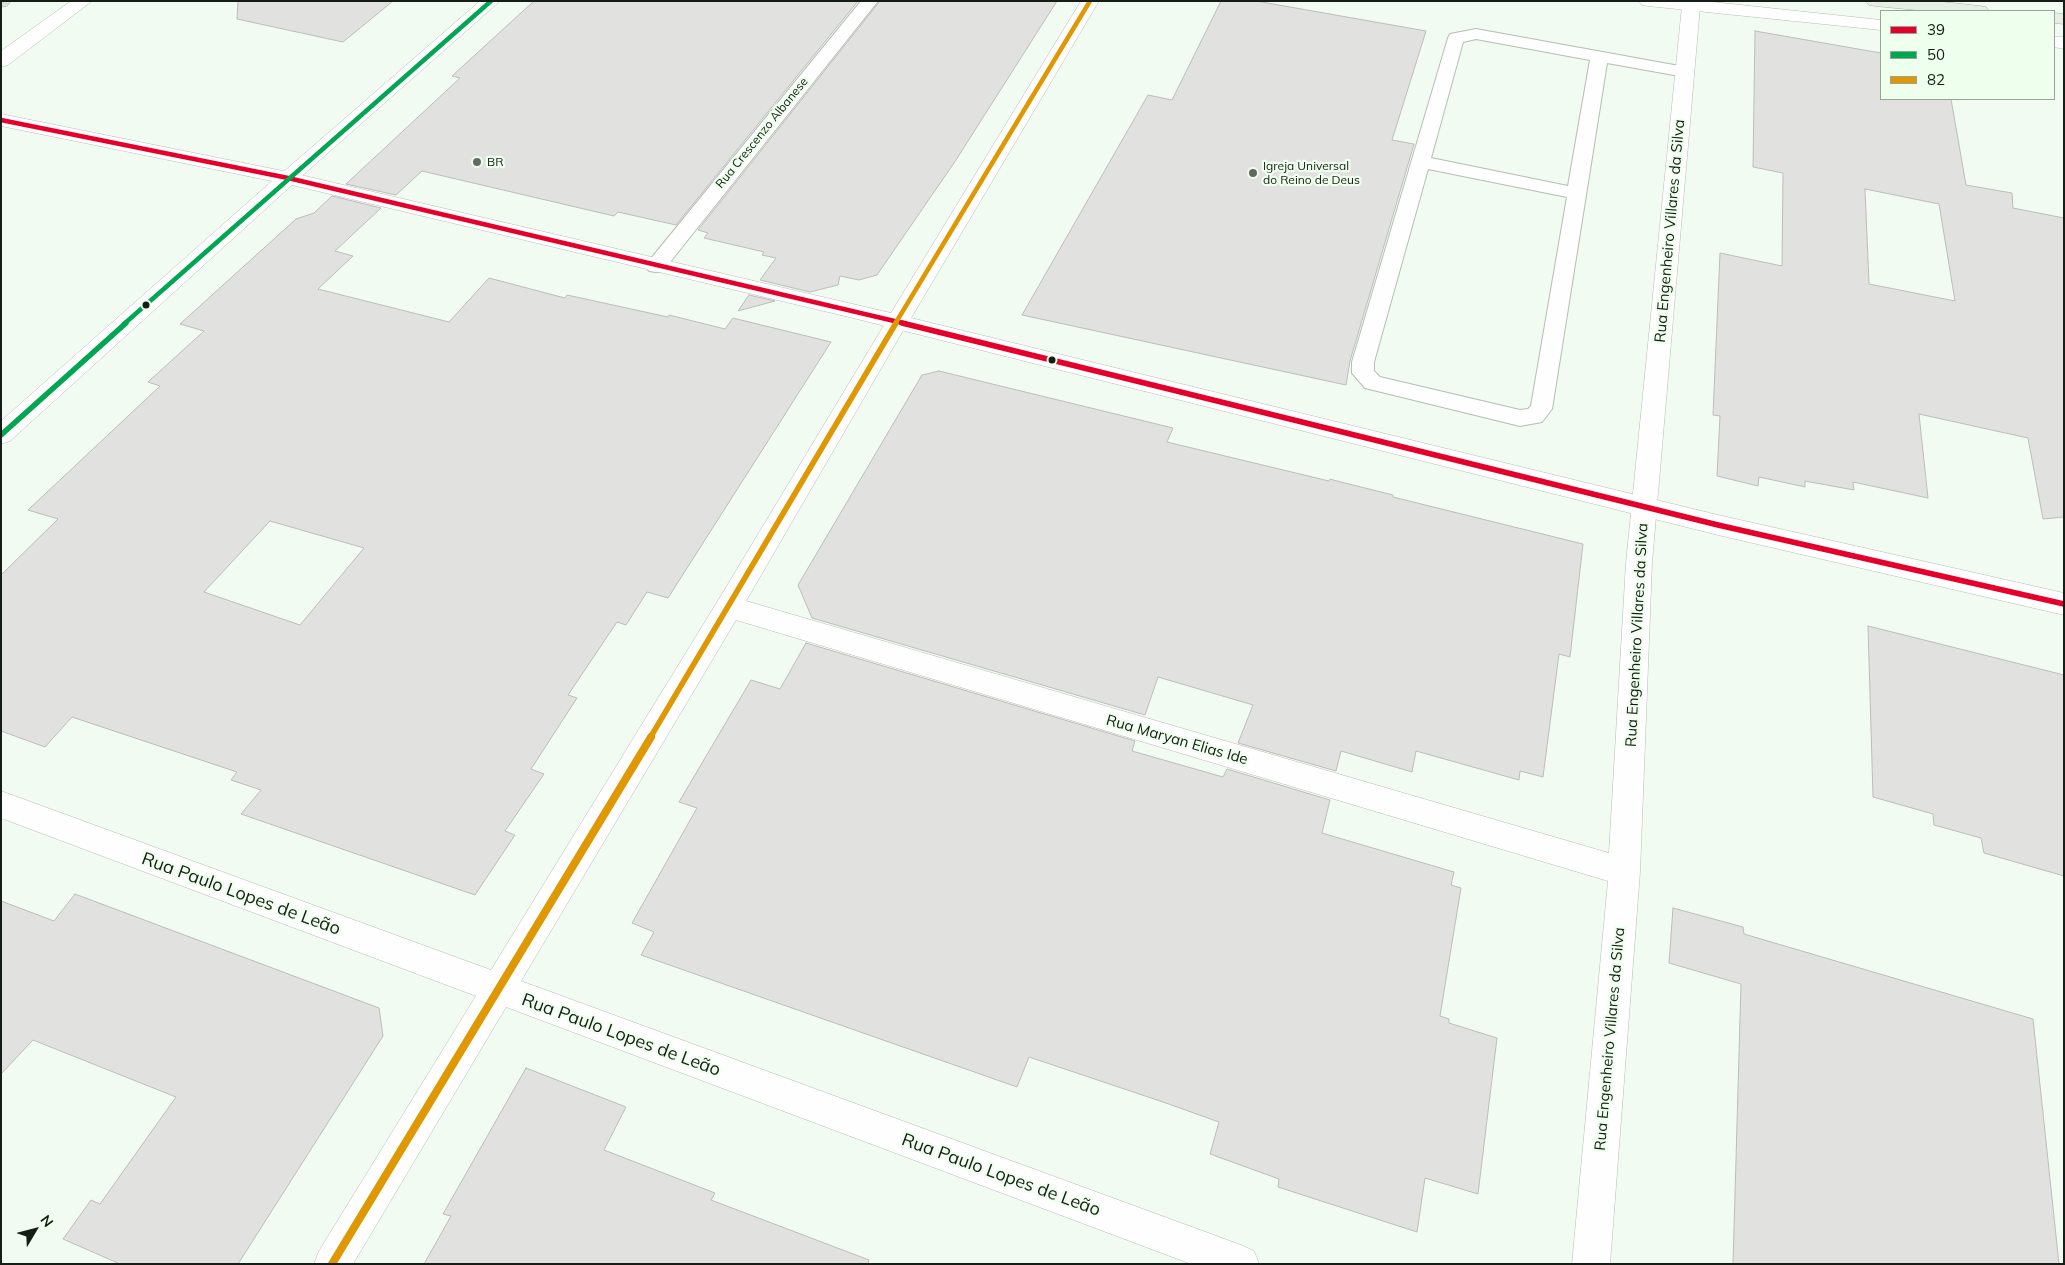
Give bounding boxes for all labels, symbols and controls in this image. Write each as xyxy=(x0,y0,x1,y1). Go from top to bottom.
legend xyxy=(1880,10,2055,100)
text: 39 xyxy=(1927,20,1945,39)
text: 50 xyxy=(1927,45,1945,64)
text: 82 xyxy=(1927,70,1945,89)
street label: Rua Crescenzo Albanese xyxy=(713,75,811,191)
street label: Rua Engenheiro Villares da Silva xyxy=(1651,119,1689,343)
place label: BR xyxy=(487,155,503,169)
marker: BR xyxy=(471,156,483,168)
place label: Igreja Universal do Reino de Deus xyxy=(1263,159,1360,187)
marker: Igreja Universal do Reino de Deus xyxy=(1247,167,1259,179)
unlabelled marker xyxy=(141,300,151,310)
unlabelled marker xyxy=(1047,355,1057,365)
street label: Rua Engenheiro Villares da Silva xyxy=(1622,523,1652,747)
street label: Rua Maryan Elias Ide xyxy=(1104,711,1250,769)
street label: Rua Paulo Lopes de Leão xyxy=(139,848,343,940)
street label: Rua Engenheiro Villares da Silva xyxy=(1591,927,1629,1151)
street label: Rua Paulo Lopes de Leão xyxy=(519,989,723,1081)
street label: Rua Paulo Lopes de Leão xyxy=(899,1129,1103,1221)
north arrow xyxy=(10,1205,60,1255)
text: N xyxy=(37,1211,57,1231)

